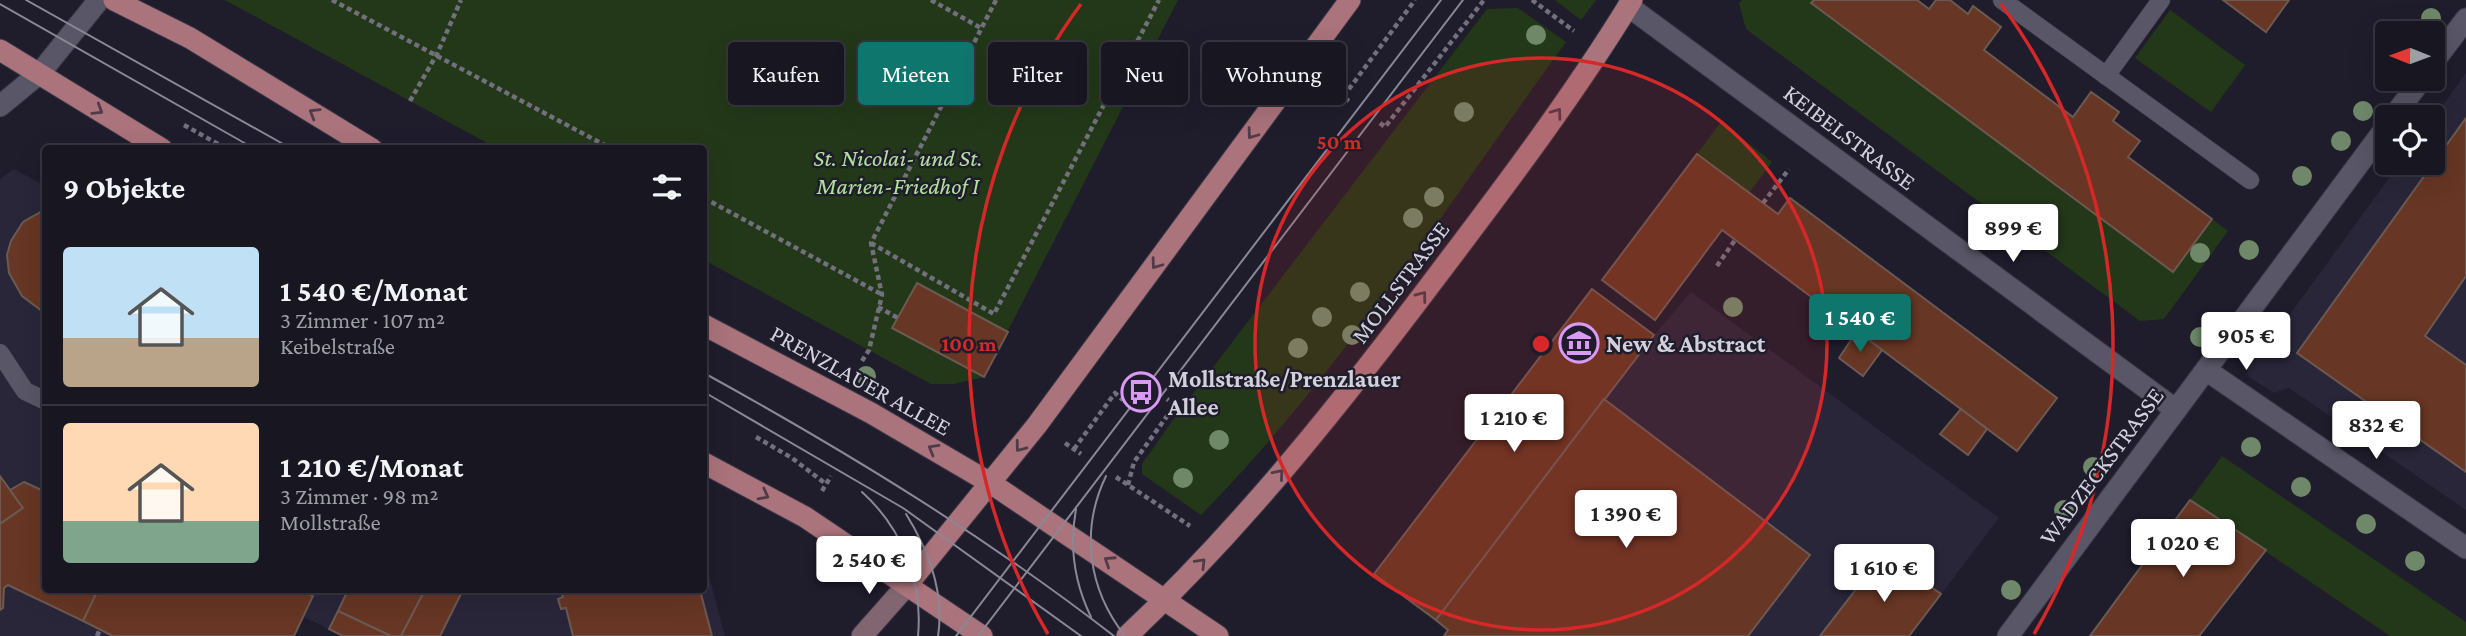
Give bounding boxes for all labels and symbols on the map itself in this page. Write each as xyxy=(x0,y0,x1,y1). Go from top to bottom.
north arrow xyxy=(2375,21,2445,91)
street label: KEIBELSTRASSE xyxy=(1779,79,1921,195)
one-way arrow xyxy=(90,101,103,114)
one-way arrow xyxy=(1548,108,1561,121)
one-way arrow xyxy=(309,109,322,122)
one-way arrow xyxy=(1247,126,1260,139)
text: 50 m xyxy=(1317,130,1362,154)
park label: St. Nicolai- und St. Marien-Friedhof I xyxy=(813,144,983,199)
pin: 899 € xyxy=(1964,204,2062,264)
street label: MOLLSTRASSE xyxy=(1345,216,1455,348)
one-way arrow xyxy=(1152,256,1164,269)
one-way arrow xyxy=(1413,292,1426,304)
pin: 1 540 € xyxy=(1795,294,1925,354)
pin: 905 € xyxy=(2197,312,2295,372)
street label: PRENZLAUER ALLEE xyxy=(766,319,956,441)
museum icon: New & Abstract xyxy=(1558,322,1600,364)
place label: New & Abstract xyxy=(1606,330,1766,357)
text: 100 m xyxy=(941,332,997,356)
centre of rings xyxy=(1529,332,1553,356)
place label: Mollstraße/Prenzlauer Allee xyxy=(1167,365,1401,420)
bus stop icon: Mollstraße/Prenzlauer Allee xyxy=(1120,371,1162,413)
street label: WADZECKSTRASSE xyxy=(2033,382,2169,550)
pin: 1 210 € xyxy=(1449,394,1579,454)
pin: 832 € xyxy=(2327,402,2425,461)
one-way arrow xyxy=(1016,439,1029,451)
one-way arrow xyxy=(928,444,941,457)
one-way arrow xyxy=(1271,469,1283,482)
one-way arrow xyxy=(757,487,769,500)
pin: 1 390 € xyxy=(1561,490,1691,550)
pin: 1 020 € xyxy=(2118,520,2248,579)
pin: 2 540 € xyxy=(804,536,934,596)
pin: 1 610 € xyxy=(1819,544,1949,604)
one-way arrow xyxy=(1104,557,1117,570)
one-way arrow xyxy=(1193,558,1206,571)

